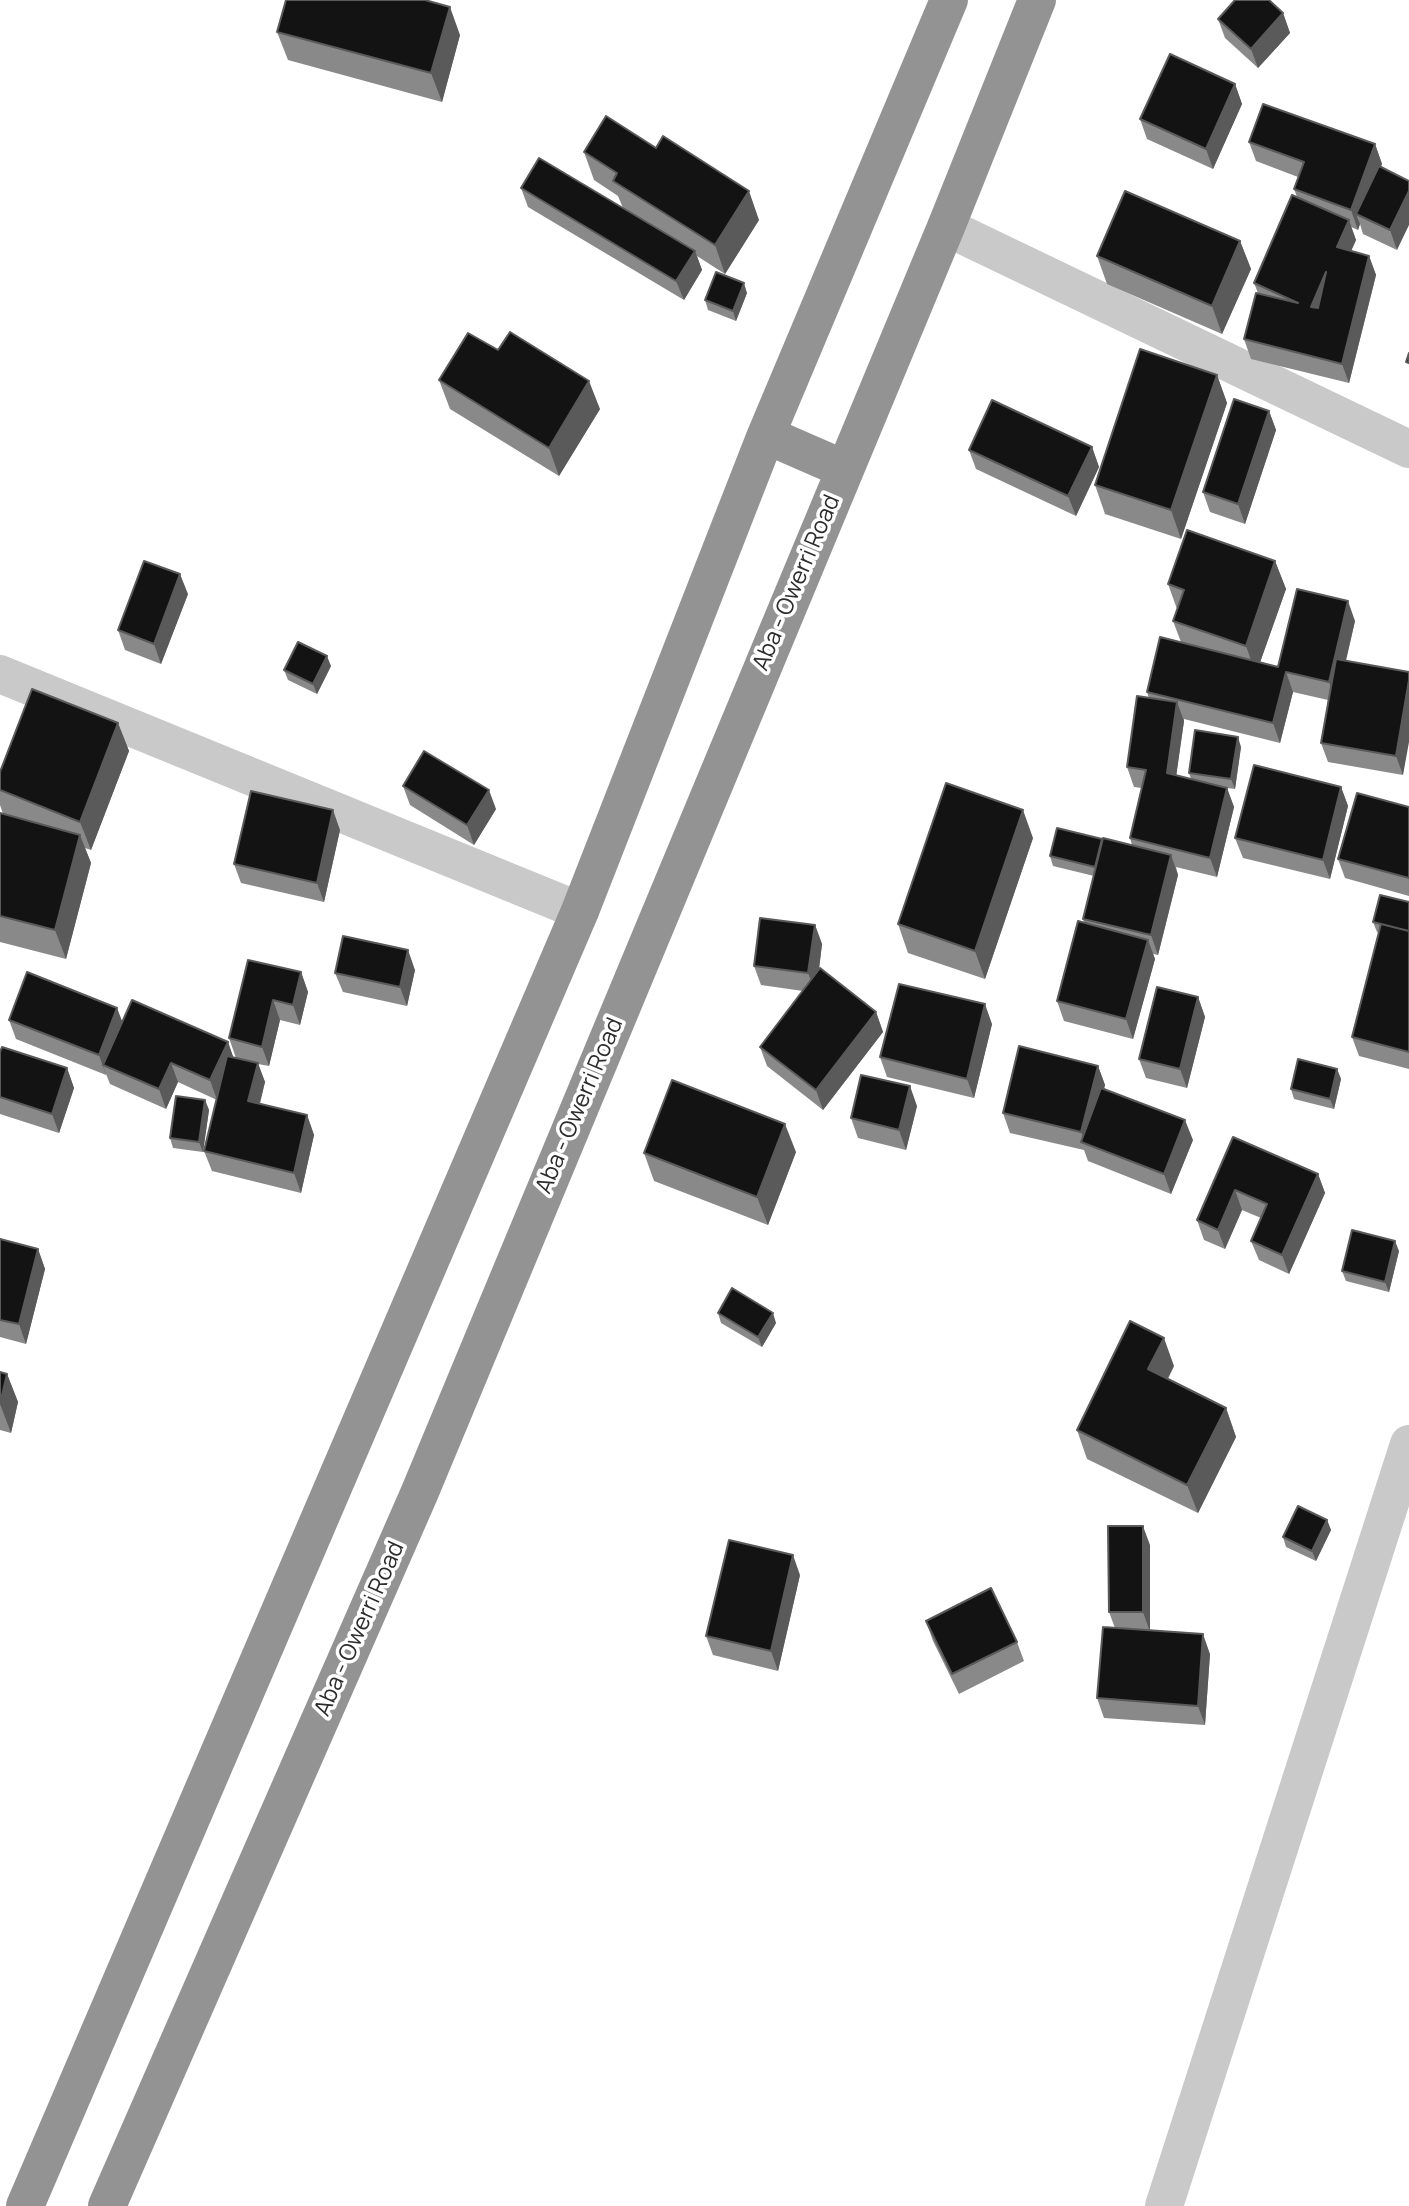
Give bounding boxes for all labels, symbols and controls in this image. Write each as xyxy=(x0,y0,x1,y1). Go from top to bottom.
street label: Aba - Owerri Road xyxy=(748,491,846,675)
street label: Aba - Owerri Road xyxy=(531,1014,629,1198)
street label: Aba - Owerri Road xyxy=(309,1537,411,1721)

